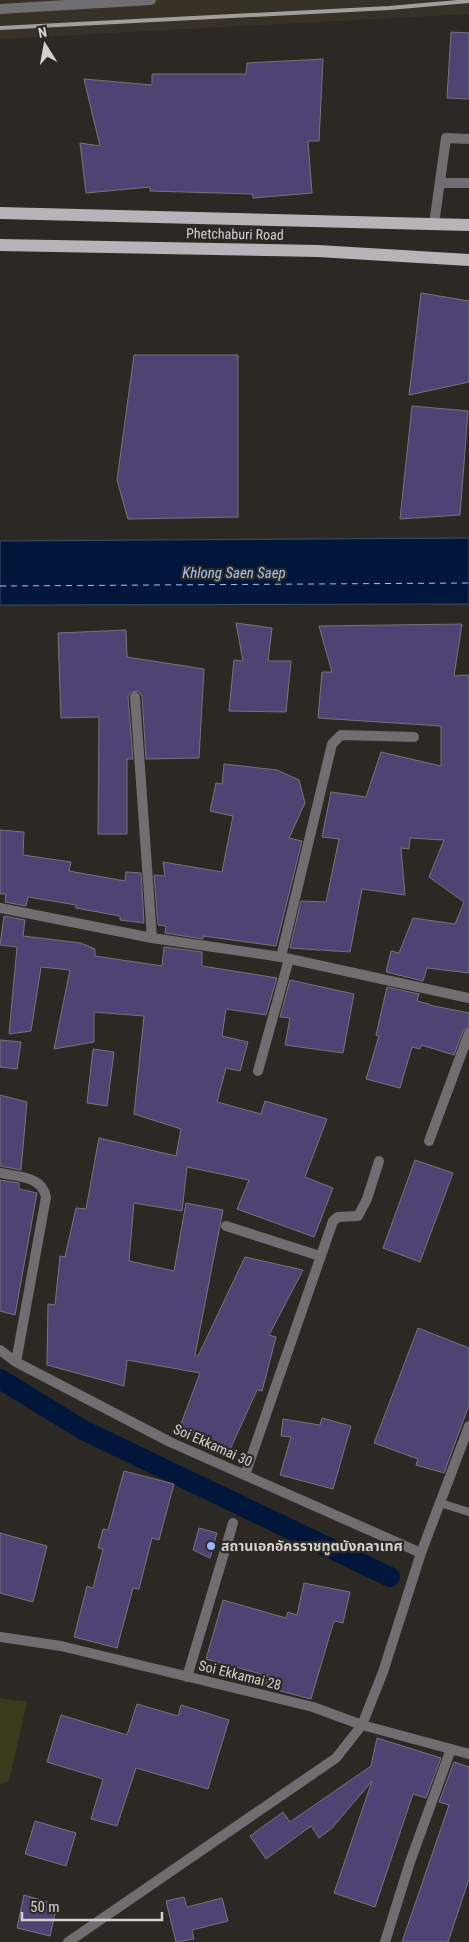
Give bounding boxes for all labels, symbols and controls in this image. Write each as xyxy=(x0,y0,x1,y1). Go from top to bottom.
north arrow xyxy=(20,20,70,70)
text: N xyxy=(37,24,48,41)
street label: Phetchaburi Road xyxy=(186,225,284,243)
water label: Khlong Saen Saep xyxy=(182,564,286,582)
street label: Soi Ekkamai 30 xyxy=(171,1421,255,1470)
place label: สถานเอกอัครราชทูตบังกลาเทศ xyxy=(221,1538,403,1556)
marker: สถานเอกอัครราชทูตบังกลาเทศ xyxy=(205,1540,217,1552)
street label: Soi Ekkamai 28 xyxy=(197,1657,283,1693)
scale bar xyxy=(22,1890,162,1922)
text: 50 m xyxy=(30,1898,60,1916)

